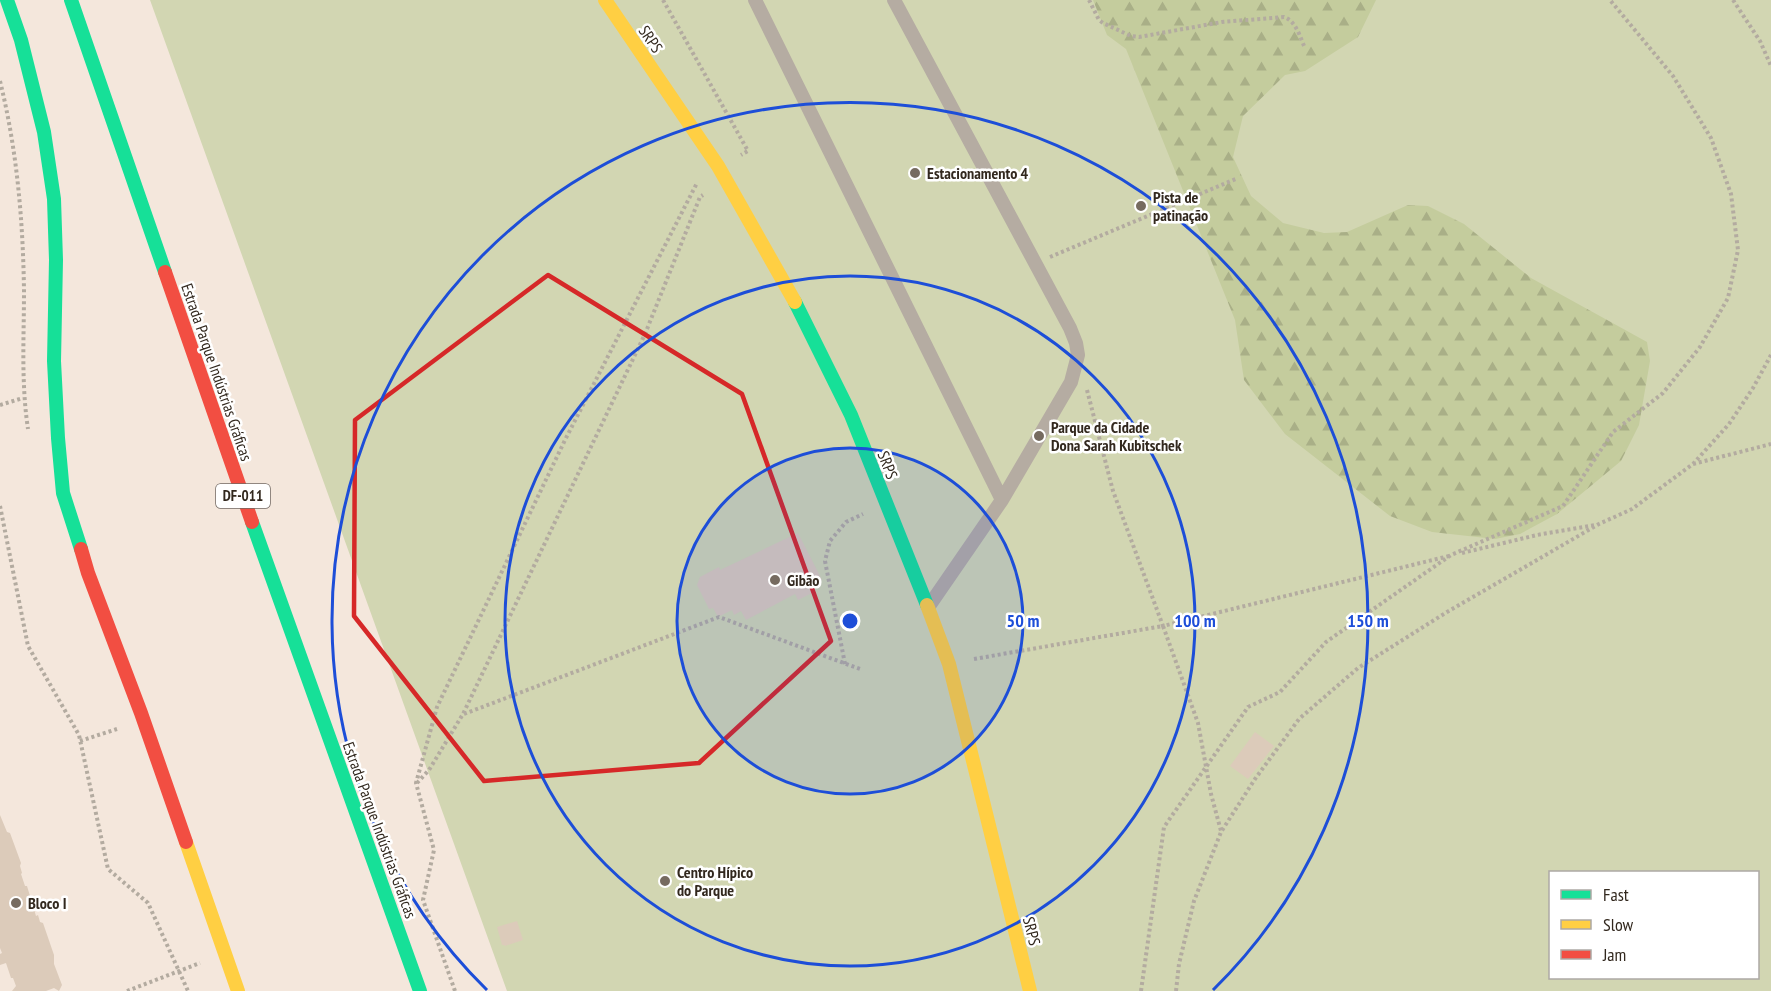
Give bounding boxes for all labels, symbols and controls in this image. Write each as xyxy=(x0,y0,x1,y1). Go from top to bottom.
street label: SRPS xyxy=(635,22,667,57)
place label: Estacionamento 4 xyxy=(927,163,1029,183)
marker: Estacionamento 4 xyxy=(908,166,922,180)
place label: Pista de patinação xyxy=(1153,187,1208,225)
marker: Pista de patinação xyxy=(1134,199,1148,213)
street label: Estrada Parque Indústrias Gráficas xyxy=(177,281,257,463)
place label: Parque da Cidade Dona Sarah Kubitschek xyxy=(1051,417,1182,455)
marker: Parque da Cidade Dona Sarah Kubitschek xyxy=(1032,429,1046,443)
street label: SRPS xyxy=(874,448,903,482)
road number: DF-011 xyxy=(216,484,270,508)
place label: Gibão xyxy=(787,570,819,590)
marker: Gibão xyxy=(768,573,782,587)
text: 50 m xyxy=(1007,609,1039,632)
text: 100 m xyxy=(1174,609,1216,632)
text: 150 m xyxy=(1347,609,1389,632)
centre of rings xyxy=(840,611,860,631)
street label: Estrada Parque Indústrias Gráficas xyxy=(339,739,421,921)
place label: Centro Hípico do Parque xyxy=(677,862,753,900)
legend xyxy=(1549,871,1759,979)
marker: Centro Hípico do Parque xyxy=(658,874,672,888)
text: Fast xyxy=(1603,883,1629,906)
place label: Bloco I xyxy=(28,893,66,913)
marker: Bloco I xyxy=(9,896,23,910)
text: Slow xyxy=(1603,913,1634,936)
street label: SRPS xyxy=(1019,915,1045,947)
text: Jam xyxy=(1602,943,1626,966)

